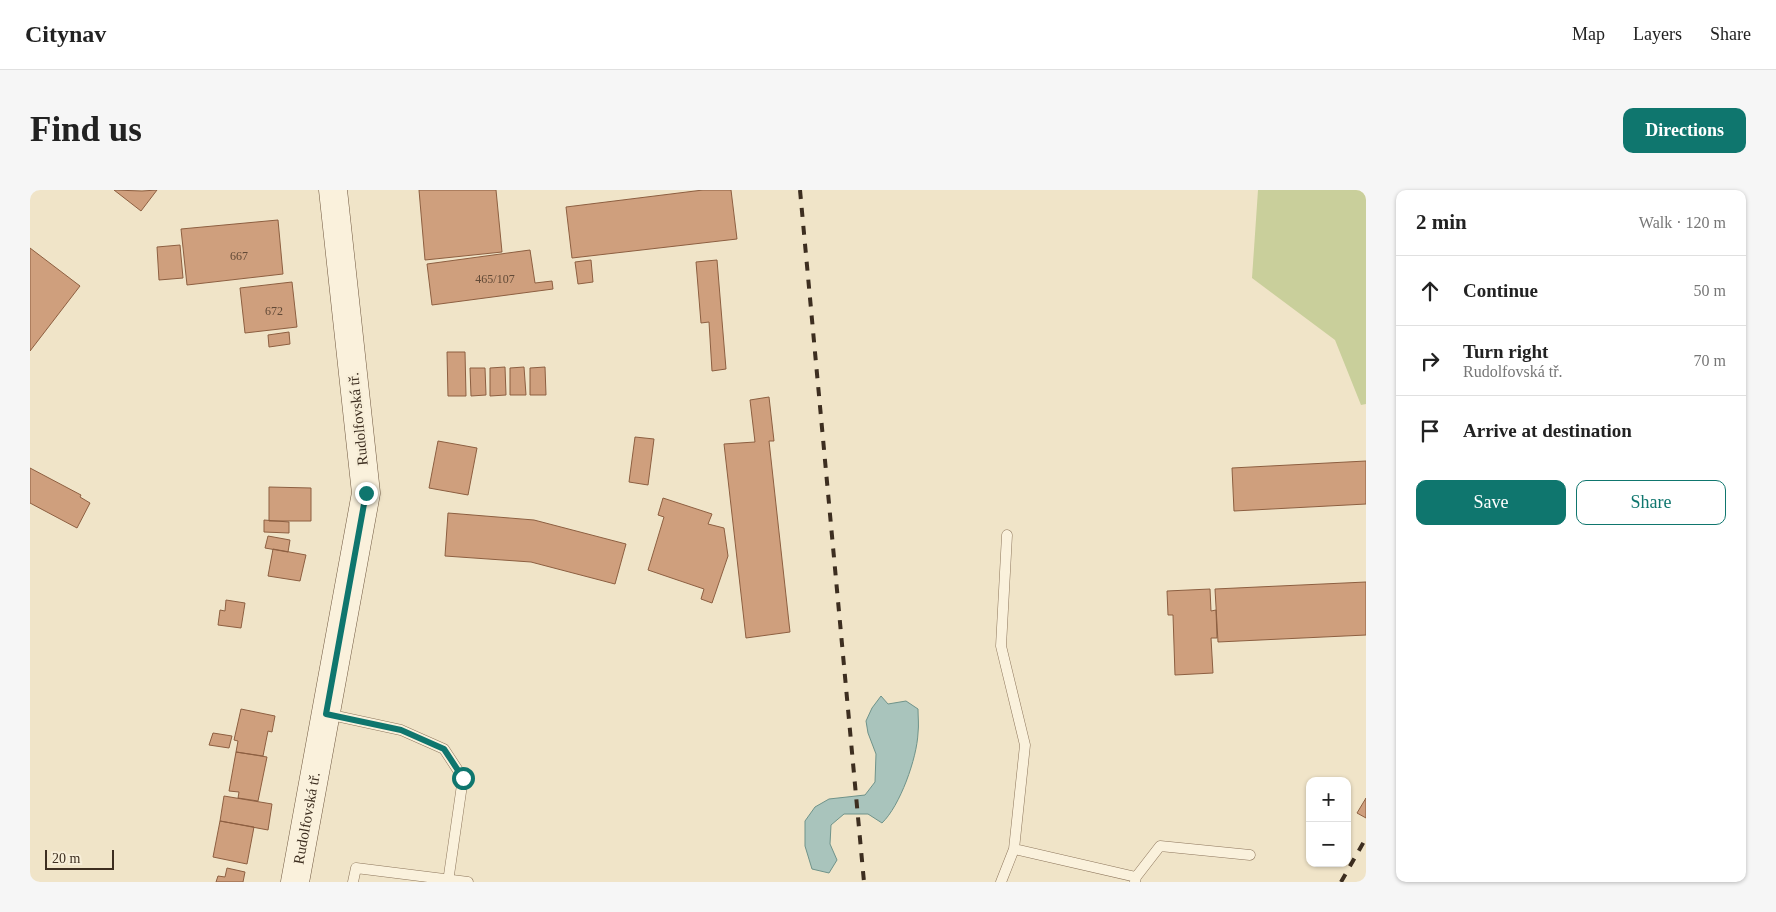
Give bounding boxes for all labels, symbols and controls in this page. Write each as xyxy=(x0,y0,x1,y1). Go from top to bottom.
text: Citynav xyxy=(25,21,106,47)
text: Map xyxy=(1572,24,1605,44)
text: Layers xyxy=(1633,24,1682,44)
text: Share xyxy=(1710,24,1751,44)
button: Directions xyxy=(1623,108,1746,153)
text: Find us xyxy=(30,110,142,149)
text: 2 min xyxy=(1416,210,1467,234)
text: Walk · 120 m xyxy=(1639,214,1726,231)
house number: 667 xyxy=(230,249,248,263)
house number: 465/107 xyxy=(475,272,515,286)
icon: ahead xyxy=(1416,277,1444,305)
text: Continue xyxy=(1463,280,1538,301)
text: 50 m xyxy=(1694,282,1726,299)
house number: 672 xyxy=(265,304,283,318)
text: Turn right xyxy=(1463,341,1548,362)
icon: right xyxy=(1416,347,1444,375)
text: 70 m xyxy=(1694,352,1726,369)
text: Rudolfovská tř. xyxy=(1463,363,1563,380)
street label: Rudolfovská tř. xyxy=(345,372,371,466)
icon: arrive xyxy=(1416,417,1444,445)
text: Arrive at destination xyxy=(1463,420,1632,441)
button: Save xyxy=(1416,480,1566,525)
button: Share xyxy=(1576,480,1726,525)
route end xyxy=(355,482,378,505)
route start xyxy=(452,767,475,790)
street label: Rudolfovská tř. xyxy=(290,771,323,865)
map controls xyxy=(1306,777,1351,867)
button: + xyxy=(1306,777,1351,822)
button: − xyxy=(1306,822,1351,867)
scale bar xyxy=(45,847,114,870)
text: 20 m xyxy=(52,851,80,866)

